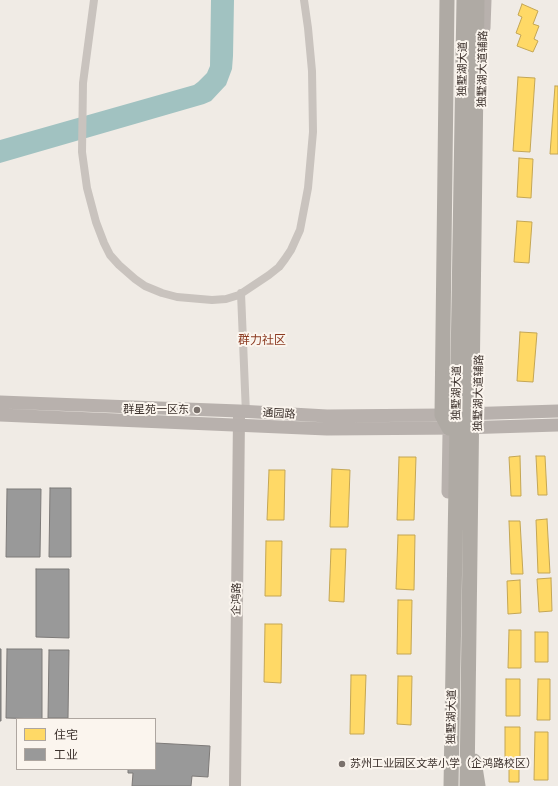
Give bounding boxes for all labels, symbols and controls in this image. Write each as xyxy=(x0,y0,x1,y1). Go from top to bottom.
street label: 独墅湖大道辅路 xyxy=(476,30,490,108)
street label: 独墅湖大道 xyxy=(456,41,470,97)
district label: 群力社区 xyxy=(238,334,286,348)
street label: 独墅湖大道辅路 xyxy=(472,354,486,432)
street label: 独墅湖大道 xyxy=(450,365,464,421)
place label: 群星苑一区东 xyxy=(123,403,189,417)
marker: 群星苑一区东 xyxy=(192,405,202,415)
street label: 通园路 xyxy=(262,407,296,421)
street label: 企鸿路 xyxy=(230,582,244,616)
street label: 独墅湖大道 xyxy=(445,689,459,745)
legend xyxy=(16,718,156,770)
text: 住宅 xyxy=(54,727,78,743)
text: 工业 xyxy=(54,747,78,763)
place label: 苏州工业园区文萃小学（企鸿路校区） xyxy=(350,757,537,771)
marker: 苏州工业园区文萃小学（企鸿路校区） xyxy=(337,759,347,769)

